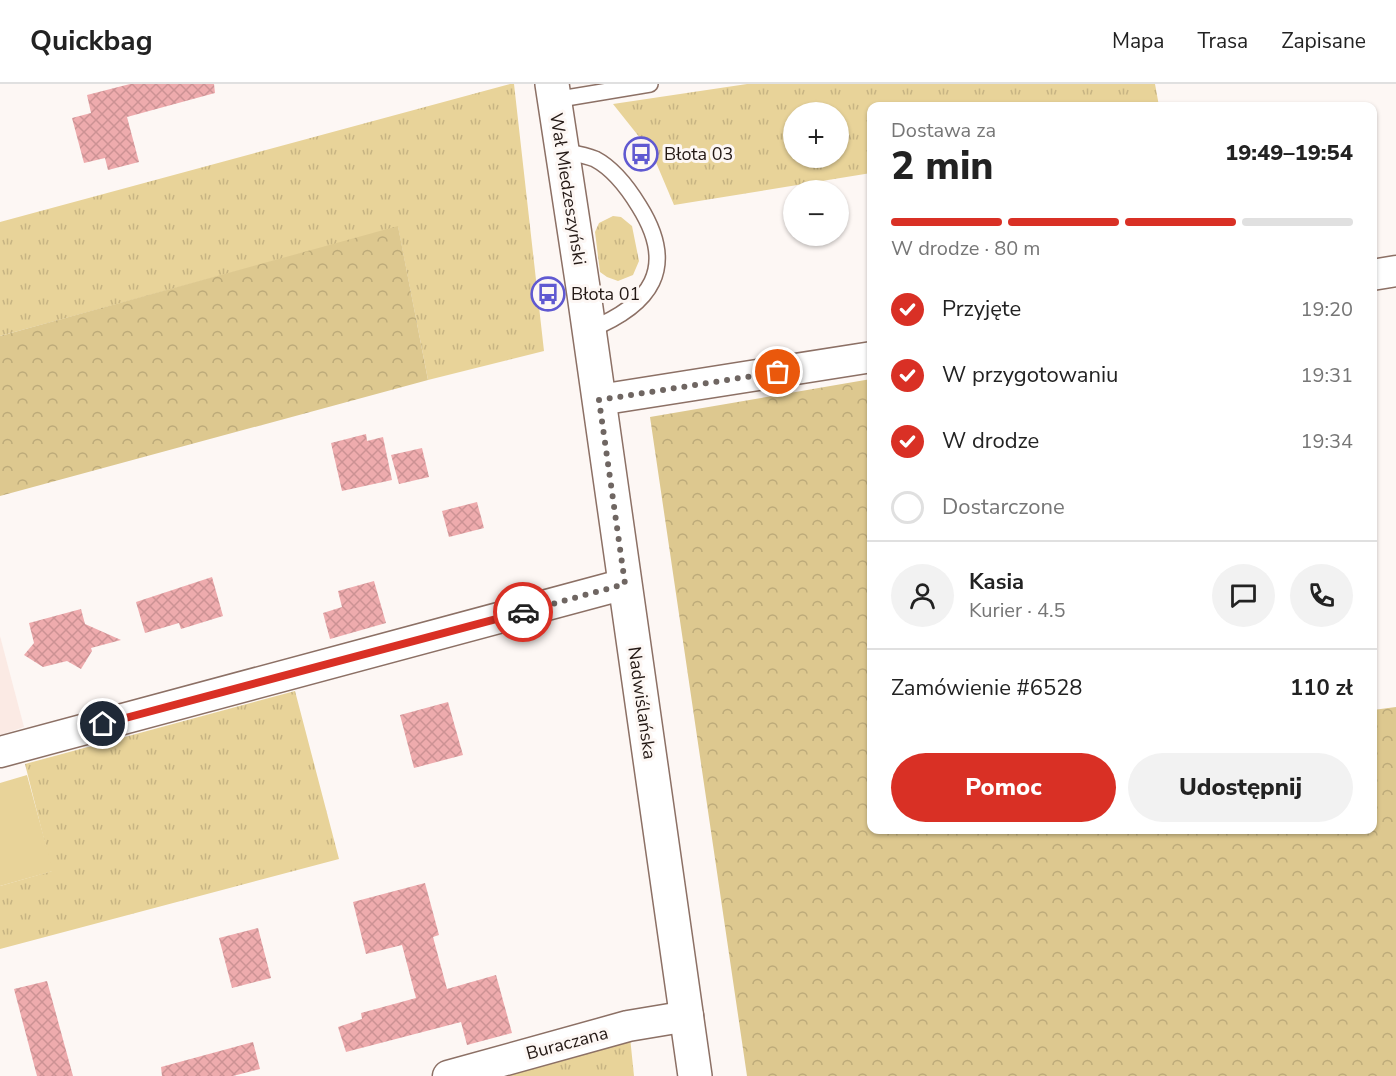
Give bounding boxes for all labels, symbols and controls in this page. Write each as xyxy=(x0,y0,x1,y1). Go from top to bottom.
text: Quickbag xyxy=(30,22,153,60)
text: Mapa xyxy=(1112,27,1164,55)
text: Trasa xyxy=(1197,27,1248,55)
text: Zapisane xyxy=(1281,27,1366,55)
map controls xyxy=(783,102,849,246)
button: + xyxy=(783,102,849,168)
street label: Wał Miedzeszyński xyxy=(544,111,592,267)
text: Dostawa za xyxy=(891,117,996,144)
bus stop icon: Błota 03 xyxy=(623,136,659,172)
text: 19:49–19:54 xyxy=(1225,138,1353,168)
text: 2 min xyxy=(891,140,994,193)
place label: Błota 03 xyxy=(664,142,733,166)
button: − xyxy=(783,180,849,246)
text: W drodze · 80 m xyxy=(891,235,1040,262)
bus stop icon: Błota 01 xyxy=(530,276,566,312)
place label: Błota 01 xyxy=(571,282,640,306)
icon: check xyxy=(891,293,924,326)
text: Przyjęte xyxy=(942,294,1021,324)
text: 19:20 xyxy=(1300,296,1353,323)
pin xyxy=(752,346,803,397)
icon: bag xyxy=(761,355,794,388)
icon: check xyxy=(891,359,924,392)
text: W przygotowaniu xyxy=(942,360,1118,390)
text: 19:31 xyxy=(1300,362,1353,389)
icon: check xyxy=(891,425,924,458)
text: W drodze xyxy=(942,426,1039,456)
text: 19:34 xyxy=(1300,428,1353,455)
text: Dostarczone xyxy=(942,492,1065,522)
button: person xyxy=(891,564,954,627)
button: chat xyxy=(1212,564,1275,627)
button: phone xyxy=(1290,564,1353,627)
text: Kasia xyxy=(969,567,1024,597)
courier xyxy=(493,582,553,642)
icon: car xyxy=(507,596,540,629)
text: Kurier · 4.5 xyxy=(969,597,1066,624)
street label: Nadwiślańska xyxy=(622,645,662,761)
text: Zamówienie #6528 xyxy=(891,673,1083,703)
text: 110 zł xyxy=(1290,673,1353,703)
pin xyxy=(77,698,128,749)
icon: home xyxy=(86,707,119,740)
button: Pomoc xyxy=(891,753,1116,822)
button: Udostępnij xyxy=(1128,753,1353,822)
street label: Buraczana xyxy=(523,1021,611,1065)

